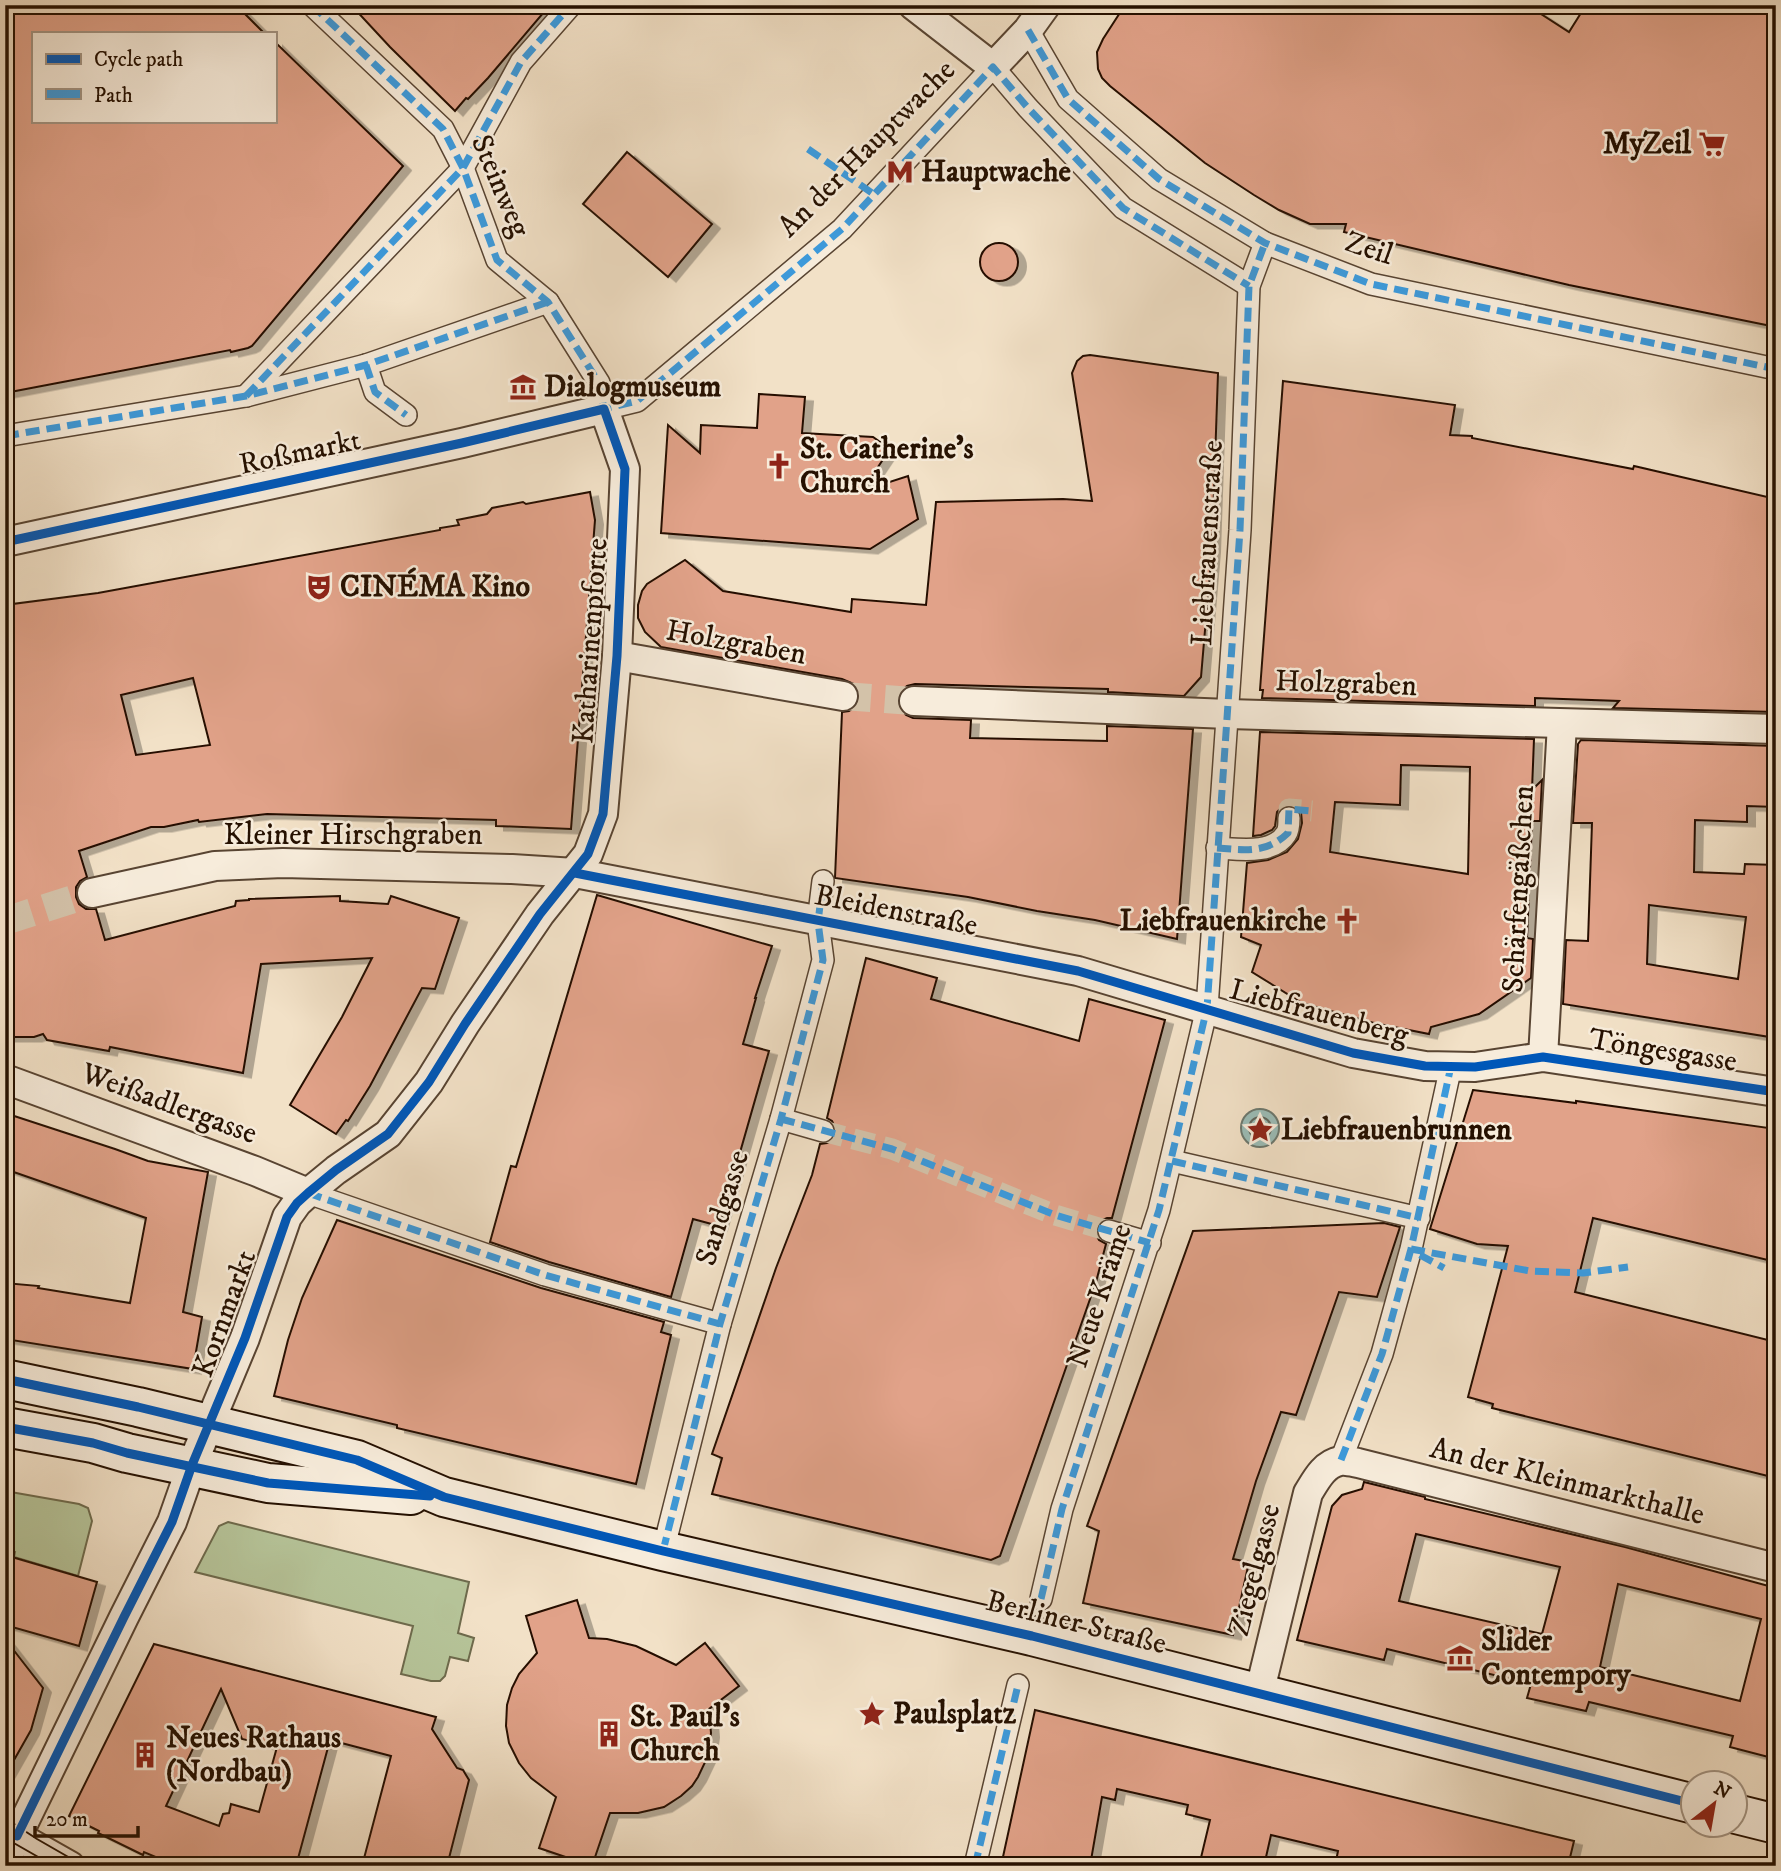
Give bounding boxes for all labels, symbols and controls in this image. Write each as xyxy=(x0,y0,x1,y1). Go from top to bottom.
legend xyxy=(32,32,276,122)
text: Cycle path xyxy=(94,47,183,73)
street label: An der Hauptwache xyxy=(770,52,964,246)
text: Path xyxy=(94,83,133,109)
place label: MyZeil xyxy=(1603,126,1692,163)
street label: Steinweg xyxy=(462,129,538,243)
supermarket icon: MyZeil xyxy=(1697,129,1727,159)
place label: Hauptwache xyxy=(921,154,1072,191)
metro station icon: Hauptwache xyxy=(885,157,915,187)
street label: Zeil xyxy=(1340,224,1398,274)
place label: Dialogmuseum xyxy=(544,369,722,406)
museum icon: Dialogmuseum xyxy=(508,372,538,402)
street label: Roßmarkt xyxy=(236,422,364,484)
place label: St. Catherine's Church xyxy=(800,431,973,502)
street label: Liebfrauenstraße xyxy=(1184,439,1232,647)
church icon: St. Catherine's Church xyxy=(764,451,794,481)
street label: Katharinenpforte xyxy=(565,537,617,745)
place label: CINÉMA Kino xyxy=(340,567,530,606)
theatre icon: CINÉMA Kino xyxy=(304,572,334,602)
street label: Holzgraben xyxy=(663,612,809,674)
street label: Holzgraben xyxy=(1274,663,1418,705)
street label: Schärfengäßchen xyxy=(1495,784,1543,994)
street label: Kleiner Hirschgraben xyxy=(223,817,483,854)
street label: Bleidenstraße xyxy=(811,877,981,945)
place label: Liebfrauenkirche xyxy=(1120,903,1327,940)
church icon: Liebfrauenkirche xyxy=(1332,906,1362,936)
street label: Liebfrauenberg xyxy=(1225,971,1413,1055)
street label: Töngesgasse xyxy=(1586,1021,1740,1081)
street label: Weißadlergasse xyxy=(75,1055,262,1153)
place label: Liebfrauenbrunnen xyxy=(1281,1112,1512,1149)
place icon: Liebfrauenbrunnen xyxy=(1245,1115,1275,1145)
street label: Sandgasse xyxy=(688,1146,758,1270)
street label: Neue Kräme xyxy=(1059,1219,1141,1373)
street label: Kornmarkt xyxy=(185,1245,265,1383)
street label: An der Kleinmarkthalle xyxy=(1426,1430,1708,1534)
street label: Ziegelgasse xyxy=(1221,1500,1289,1640)
street label: Berliner Straße xyxy=(982,1583,1170,1663)
place label: Slider Contempory xyxy=(1481,1623,1631,1694)
museum icon: Slider Contempory xyxy=(1445,1643,1475,1673)
place label: Paulsplatz xyxy=(893,1696,1017,1733)
place label: St. Paul's Church xyxy=(630,1699,740,1770)
place icon: Paulsplatz xyxy=(857,1699,887,1729)
building icon: St. Paul's Church xyxy=(594,1719,624,1749)
place label: Neues Rathaus (Nordbau) xyxy=(166,1720,341,1791)
building icon: Neues Rathaus (Nordbau) xyxy=(130,1740,160,1770)
north arrow xyxy=(1680,1770,1750,1840)
text: N xyxy=(1709,1777,1735,1805)
scale bar xyxy=(35,1794,138,1838)
text: 20 m xyxy=(46,1807,88,1833)

